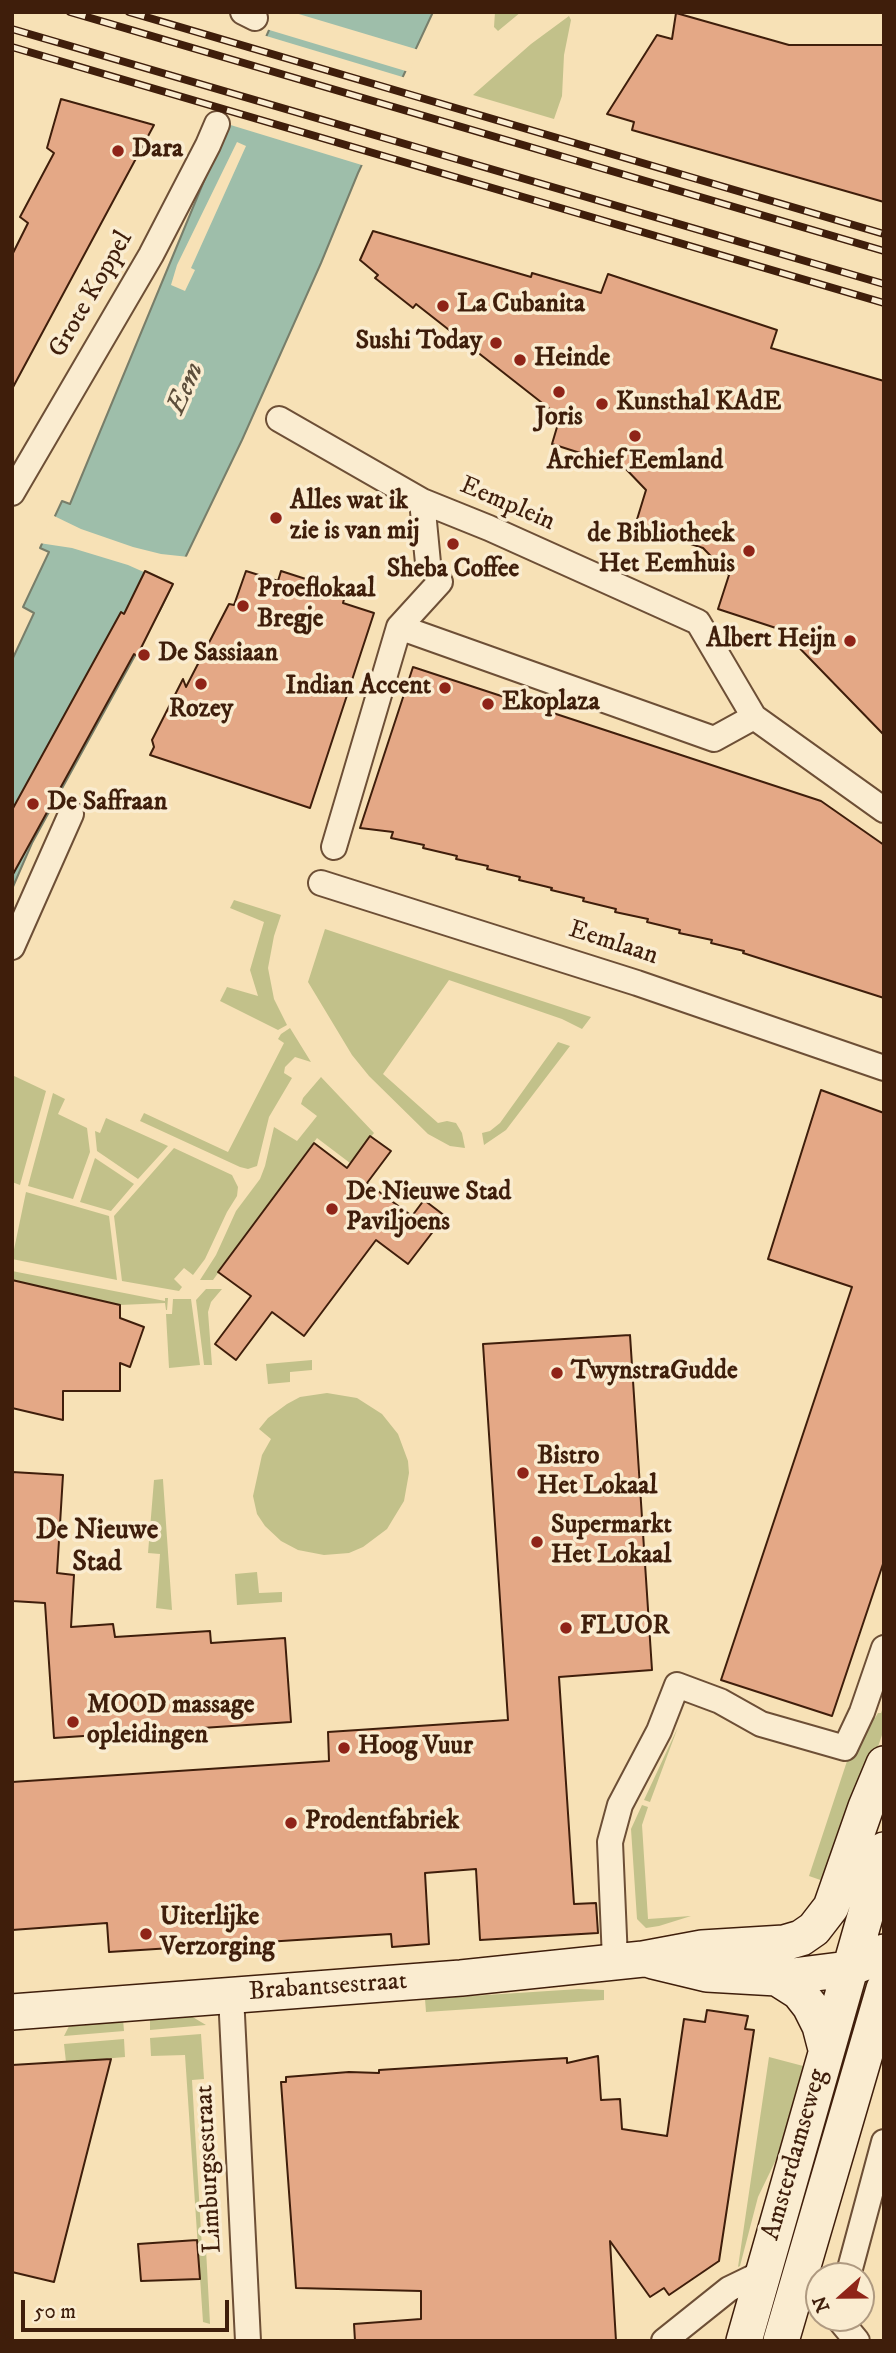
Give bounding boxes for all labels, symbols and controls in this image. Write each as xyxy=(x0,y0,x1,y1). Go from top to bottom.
place label: Dara xyxy=(132,135,183,167)
marker: Dara xyxy=(110,143,126,159)
street label: Grote Koppel xyxy=(43,226,141,364)
place label: La Cubanita xyxy=(457,290,585,322)
marker: La Cubanita xyxy=(435,298,451,314)
place label: Sushi Today xyxy=(355,327,482,359)
marker: Sushi Today xyxy=(488,335,504,351)
place label: Heinde xyxy=(534,344,610,376)
marker: Heinde xyxy=(512,352,528,368)
water label: Eem xyxy=(161,358,213,420)
marker: Joris xyxy=(551,384,567,400)
place label: Kunsthal KAdE xyxy=(616,388,781,420)
marker: Kunsthal KAdE xyxy=(594,396,610,412)
place label: Joris xyxy=(535,403,583,435)
marker: Archief Eemland xyxy=(627,428,643,444)
place label: Archief Eemland xyxy=(547,447,723,479)
street label: Eemplein xyxy=(455,471,559,539)
place label: Alles wat ik zie is van mij xyxy=(290,487,419,548)
marker: Alles wat ik zie is van mij xyxy=(268,510,284,526)
place label: de Bibliotheek Het Eemhuis xyxy=(587,520,735,582)
marker: Sheba Coffee xyxy=(445,536,461,552)
marker: de Bibliotheek Het Eemhuis xyxy=(741,543,757,559)
place label: Sheba Coffee xyxy=(387,555,519,587)
place label: Proeflokaal Bregje xyxy=(257,575,375,636)
marker: Proeflokaal Bregje xyxy=(235,598,251,614)
place label: Albert Heijn xyxy=(706,625,836,657)
marker: Albert Heijn xyxy=(842,633,858,649)
place label: De Sassiaan xyxy=(158,639,278,671)
marker: De Sassiaan xyxy=(136,647,152,663)
place label: Indian Accent xyxy=(285,672,431,704)
marker: Rozey xyxy=(193,676,209,692)
marker: Indian Accent xyxy=(437,680,453,696)
place label: Ekoplaza xyxy=(502,688,600,720)
place label: Rozey xyxy=(169,695,233,727)
marker: Ekoplaza xyxy=(480,696,496,712)
place label: De Saffraan xyxy=(47,788,167,820)
marker: De Saffraan xyxy=(25,796,41,812)
street label: Eemlaan xyxy=(564,915,662,973)
place label: De Nieuwe Stad Paviljoens xyxy=(346,1178,511,1240)
marker: De Nieuwe Stad Paviljoens xyxy=(324,1201,340,1217)
place label: TwynstraGudde xyxy=(571,1357,738,1389)
marker: TwynstraGudde xyxy=(549,1365,565,1381)
place label: Bistro Het Lokaal xyxy=(537,1442,657,1504)
marker: Bistro Het Lokaal xyxy=(515,1465,531,1481)
place label: Supermarkt Het Lokaal xyxy=(551,1511,672,1572)
district label: De Nieuwe Stad xyxy=(36,1515,158,1581)
marker: Supermarkt Het Lokaal xyxy=(529,1534,545,1550)
place label: FLUOR xyxy=(580,1612,670,1644)
marker: FLUOR xyxy=(558,1620,574,1636)
place label: MOOD massage opleidingen xyxy=(87,1691,254,1752)
marker: MOOD massage opleidingen xyxy=(65,1714,81,1730)
place label: Hoog Vuur xyxy=(358,1732,473,1764)
marker: Hoog Vuur xyxy=(336,1740,352,1756)
place label: Prodentfabriek xyxy=(305,1807,459,1839)
marker: Prodentfabriek xyxy=(283,1815,299,1831)
place label: Uiterlijke Verzorging xyxy=(160,1903,275,1965)
marker: Uiterlijke Verzorging xyxy=(138,1926,154,1942)
street label: Brabantsestraat xyxy=(248,1967,408,2009)
street label: Amsterdamseweg xyxy=(757,2066,835,2244)
street label: Limburgsestraat xyxy=(190,2084,230,2254)
north arrow xyxy=(805,2262,875,2332)
scale bar xyxy=(24,2286,233,2330)
text: N xyxy=(808,2293,835,2315)
text: 50 m xyxy=(34,2299,76,2325)

